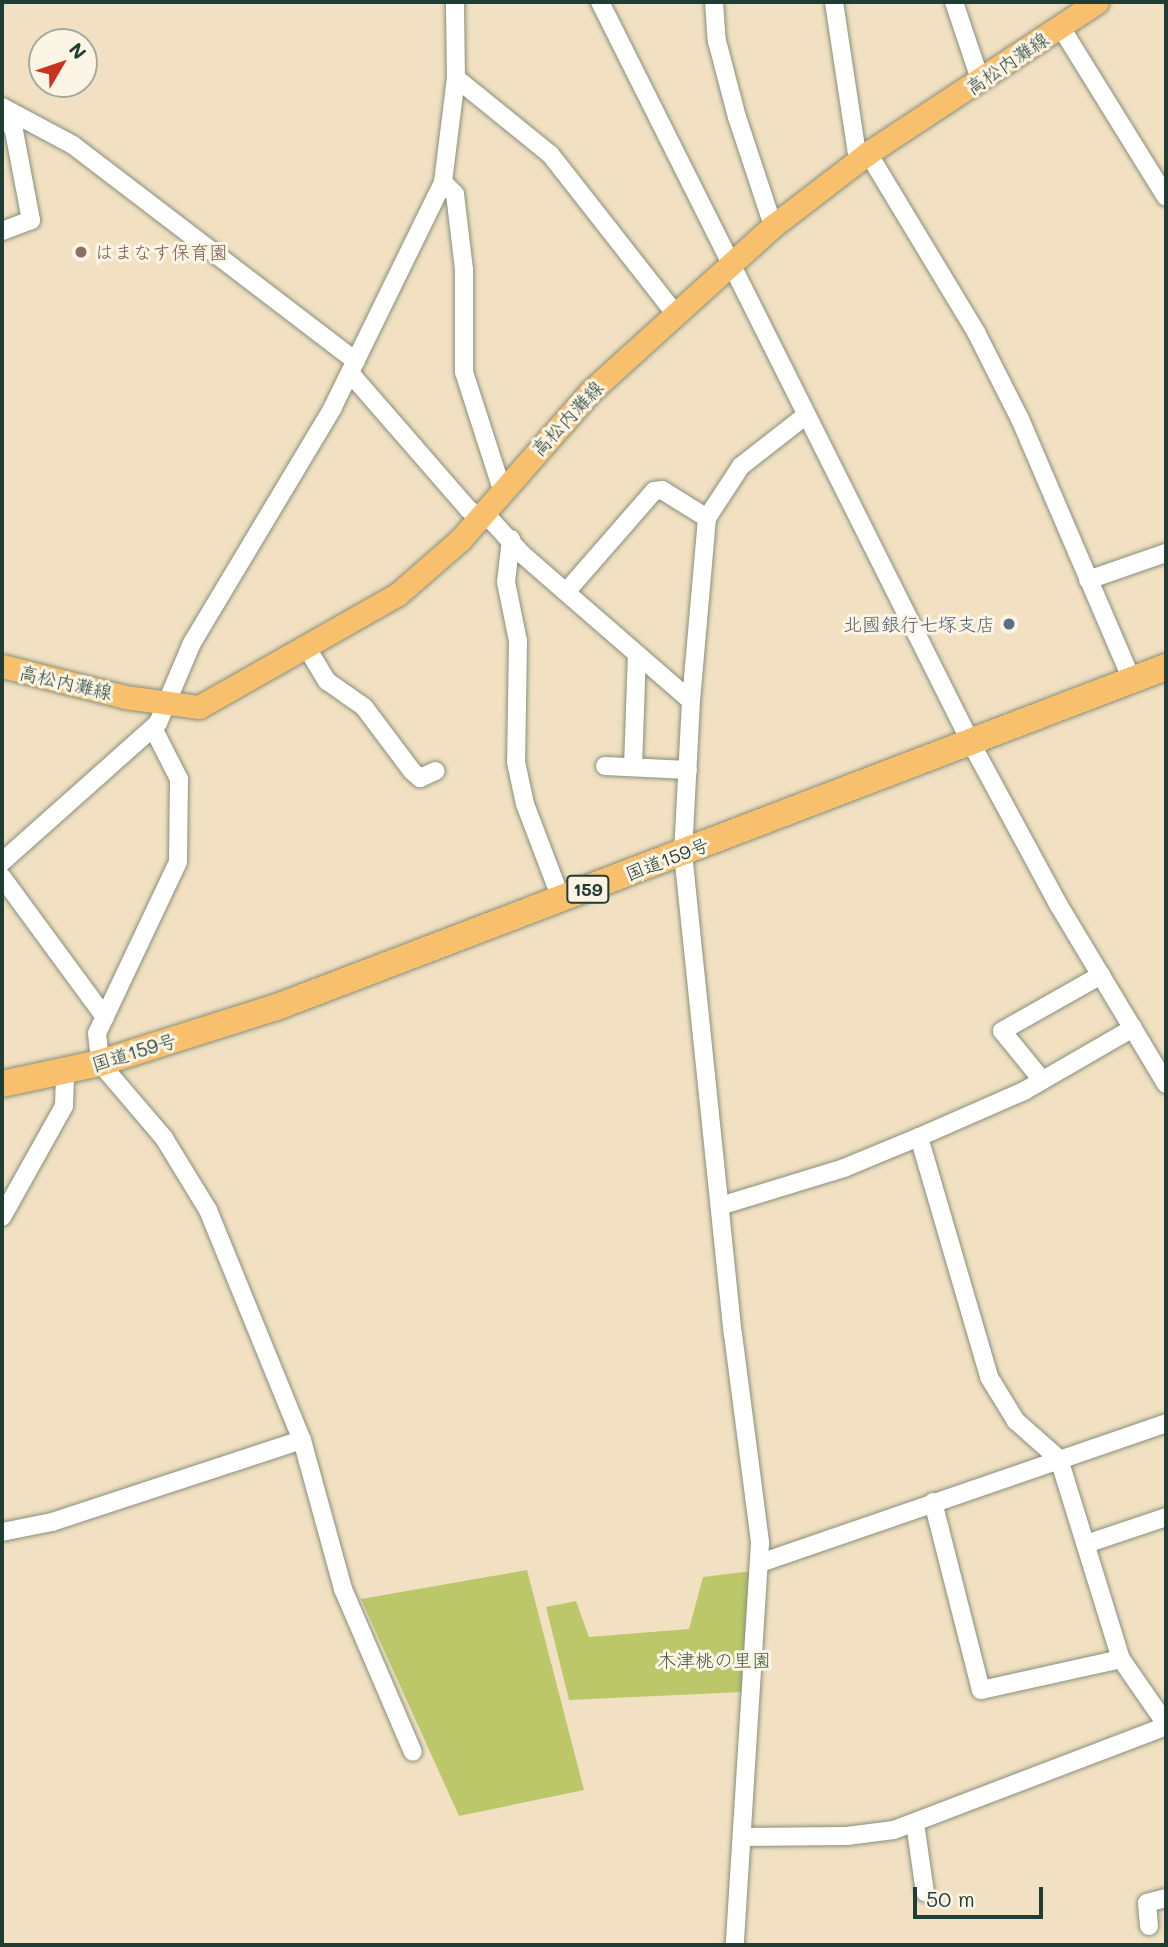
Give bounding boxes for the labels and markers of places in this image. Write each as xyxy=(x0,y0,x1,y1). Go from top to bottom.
place label: はまなす保育園 xyxy=(95,241,228,263)
marker: はまなす保育園 xyxy=(73,244,89,260)
place label: 北國銀行七塚支店 xyxy=(843,613,995,635)
marker: 北國銀行七塚支店 xyxy=(1001,616,1017,632)

